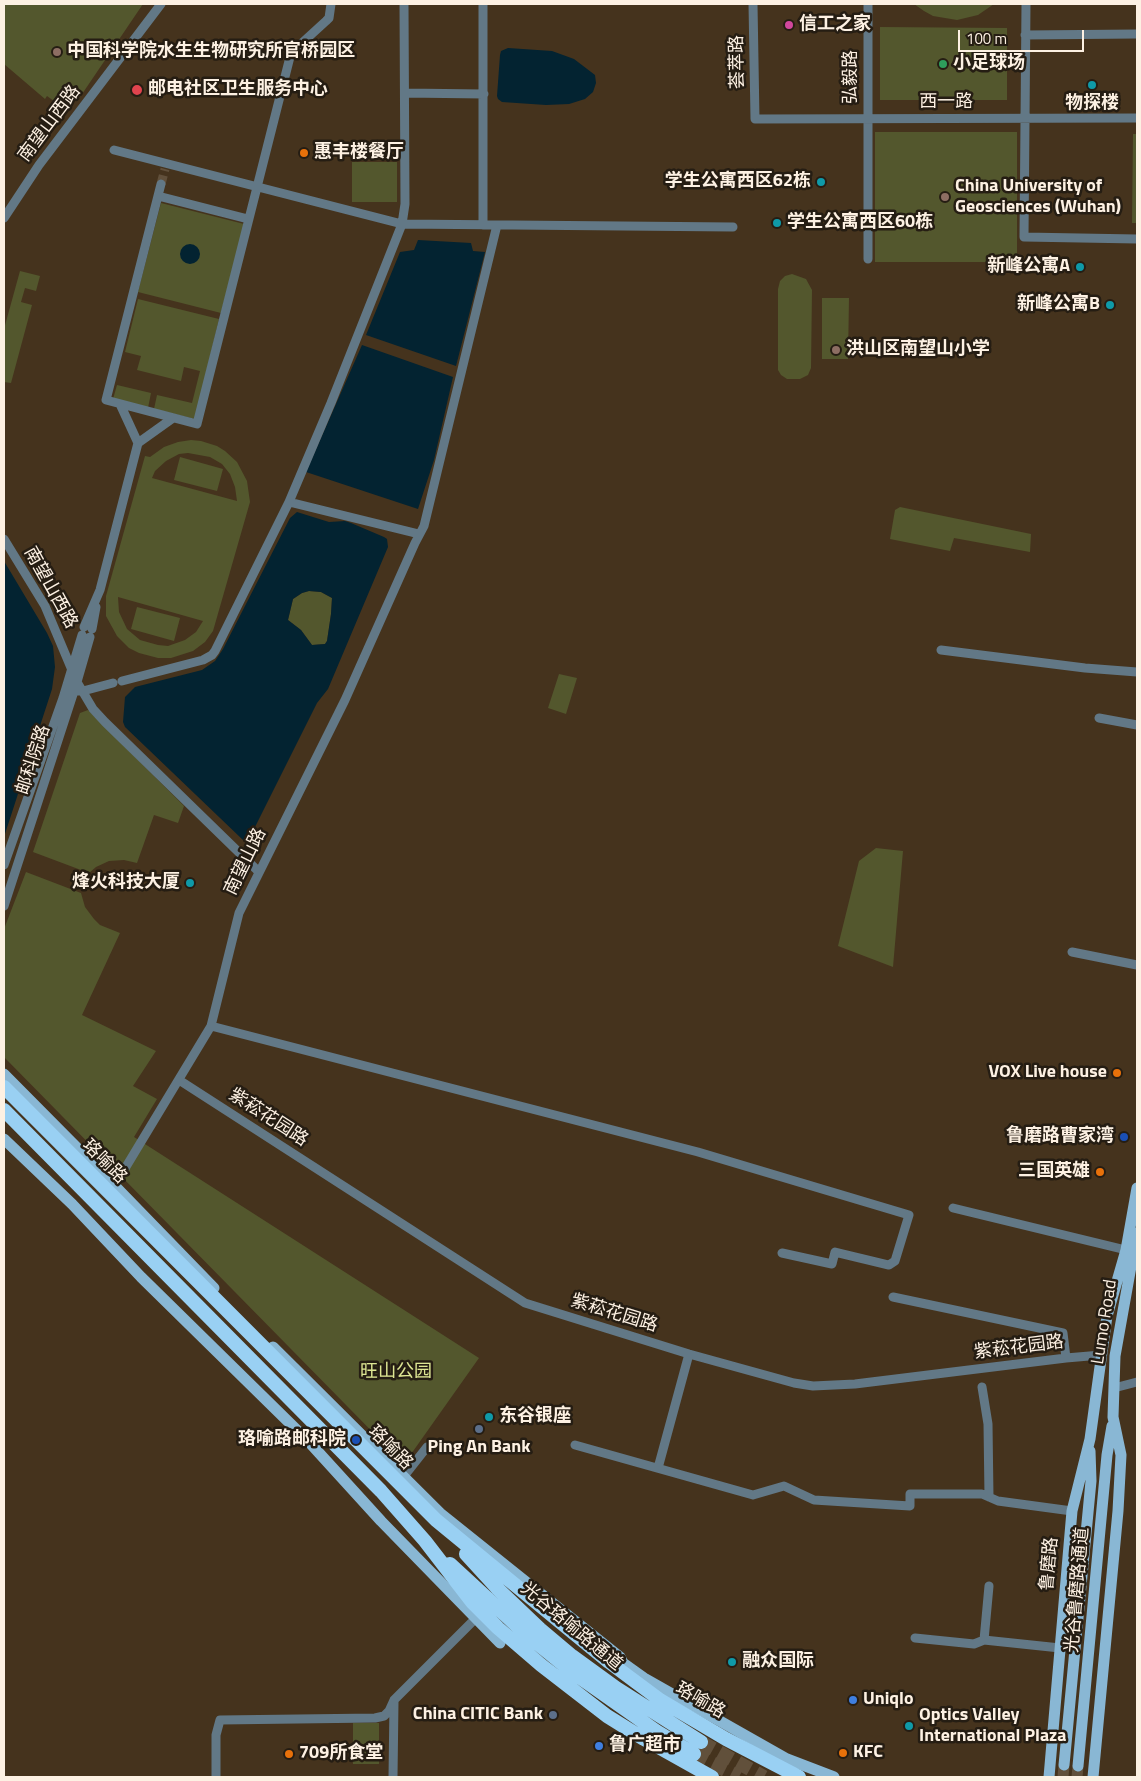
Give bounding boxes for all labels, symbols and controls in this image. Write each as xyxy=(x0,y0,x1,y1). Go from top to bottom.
place label: 信工之家 xyxy=(799,14,871,36)
marker: 信工之家 xyxy=(783,19,795,31)
scale bar xyxy=(961,20,1087,52)
text: 100 m xyxy=(966,27,1007,50)
street label: 荟萃路 xyxy=(727,35,749,89)
place label: 中国科学院水生生物研究所官桥园区 xyxy=(67,41,355,63)
marker: 中国科学院水生生物研究所官桥园区 xyxy=(51,46,63,58)
street label: 弘毅路 xyxy=(841,50,863,104)
place label: 小足球场 xyxy=(953,53,1025,75)
marker: 小足球场 xyxy=(937,58,949,70)
place label: 邮电社区卫生服务中心 xyxy=(148,79,328,101)
marker: 物探楼 xyxy=(1086,79,1098,91)
street label: 南望山西路 xyxy=(14,82,86,166)
marker: 邮电社区卫生服务中心 xyxy=(130,83,144,97)
street label: 西一路 xyxy=(919,92,973,114)
place label: 物探楼 xyxy=(1065,93,1119,115)
place label: 惠丰楼餐厅 xyxy=(314,142,404,164)
marker: 惠丰楼餐厅 xyxy=(298,147,310,159)
place label: 学生公寓西区62栋 xyxy=(665,171,811,193)
marker: 学生公寓西区62栋 xyxy=(815,176,827,188)
place label: China University of Geosciences (Wuhan) xyxy=(955,176,1121,218)
marker: China University of Geosciences (Wuhan) xyxy=(939,191,951,203)
place label: 学生公寓西区60栋 xyxy=(787,212,933,234)
marker: 学生公寓西区60栋 xyxy=(771,217,783,229)
place label: 新峰公寓A xyxy=(987,256,1070,278)
marker: 新峰公寓A xyxy=(1074,261,1086,273)
place label: 新峰公寓B xyxy=(1017,294,1100,316)
marker: 新峰公寓B xyxy=(1104,299,1116,311)
place label: 洪山区南望山小学 xyxy=(846,339,990,361)
marker: 洪山区南望山小学 xyxy=(830,344,842,356)
street label: 南望山西路 xyxy=(19,543,81,633)
street label: 邮科院路 xyxy=(13,722,55,798)
street label: 南望山路 xyxy=(221,825,271,899)
place label: 烽火科技大厦 xyxy=(72,872,180,894)
marker: 烽火科技大厦 xyxy=(184,877,196,889)
place label: VOX Live house xyxy=(988,1062,1107,1084)
marker: VOX Live house xyxy=(1111,1067,1123,1079)
street label: 紫菘花园路 xyxy=(224,1084,312,1152)
place label: 鲁磨路曹家湾 xyxy=(1006,1126,1114,1148)
marker: 鲁磨路曹家湾 xyxy=(1118,1131,1130,1143)
street label: 珞喻路 xyxy=(77,1135,131,1189)
place label: 三国英雄 xyxy=(1018,1161,1090,1183)
marker: 三国英雄 xyxy=(1094,1166,1106,1178)
street label: Lumo Road xyxy=(1088,1278,1122,1366)
street label: 紫菘花园路 xyxy=(568,1291,660,1337)
street label: 紫菘花园路 xyxy=(973,1332,1065,1364)
park label: 旺山公园 xyxy=(360,1362,432,1384)
place label: 东谷银座 xyxy=(499,1406,571,1428)
marker: 东谷银座 xyxy=(483,1411,495,1423)
street label: 珞喻路 xyxy=(363,1421,417,1475)
marker: Ping An Bank xyxy=(473,1423,485,1435)
place label: 珞喻路邮科院 xyxy=(238,1429,346,1451)
marker: 珞喻路邮科院 xyxy=(350,1434,362,1446)
place label: Ping An Bank xyxy=(428,1437,530,1459)
street label: 光谷鲁磨路通道 xyxy=(1062,1526,1094,1654)
street label: 鲁磨路 xyxy=(1037,1536,1063,1592)
street label: 光谷珞喻路通道 xyxy=(516,1578,626,1676)
place label: 融众国际 xyxy=(742,1651,814,1673)
marker: 融众国际 xyxy=(726,1656,738,1668)
street label: 珞喻路 xyxy=(671,1678,729,1724)
place label: Uniqlo xyxy=(863,1689,913,1711)
marker: Uniqlo xyxy=(847,1694,859,1706)
place label: China CITIC Bank xyxy=(413,1704,543,1726)
place label: Optics Valley International Plaza xyxy=(919,1705,1066,1748)
marker: China CITIC Bank xyxy=(547,1709,559,1721)
marker: Optics Valley International Plaza xyxy=(903,1720,915,1732)
place label: 鲁广超市 xyxy=(609,1735,681,1757)
marker: 鲁广超市 xyxy=(593,1740,605,1752)
place label: KFC xyxy=(853,1742,883,1764)
place label: 709所食堂 xyxy=(299,1743,383,1765)
marker: KFC xyxy=(837,1747,849,1759)
marker: 709所食堂 xyxy=(283,1748,295,1760)

